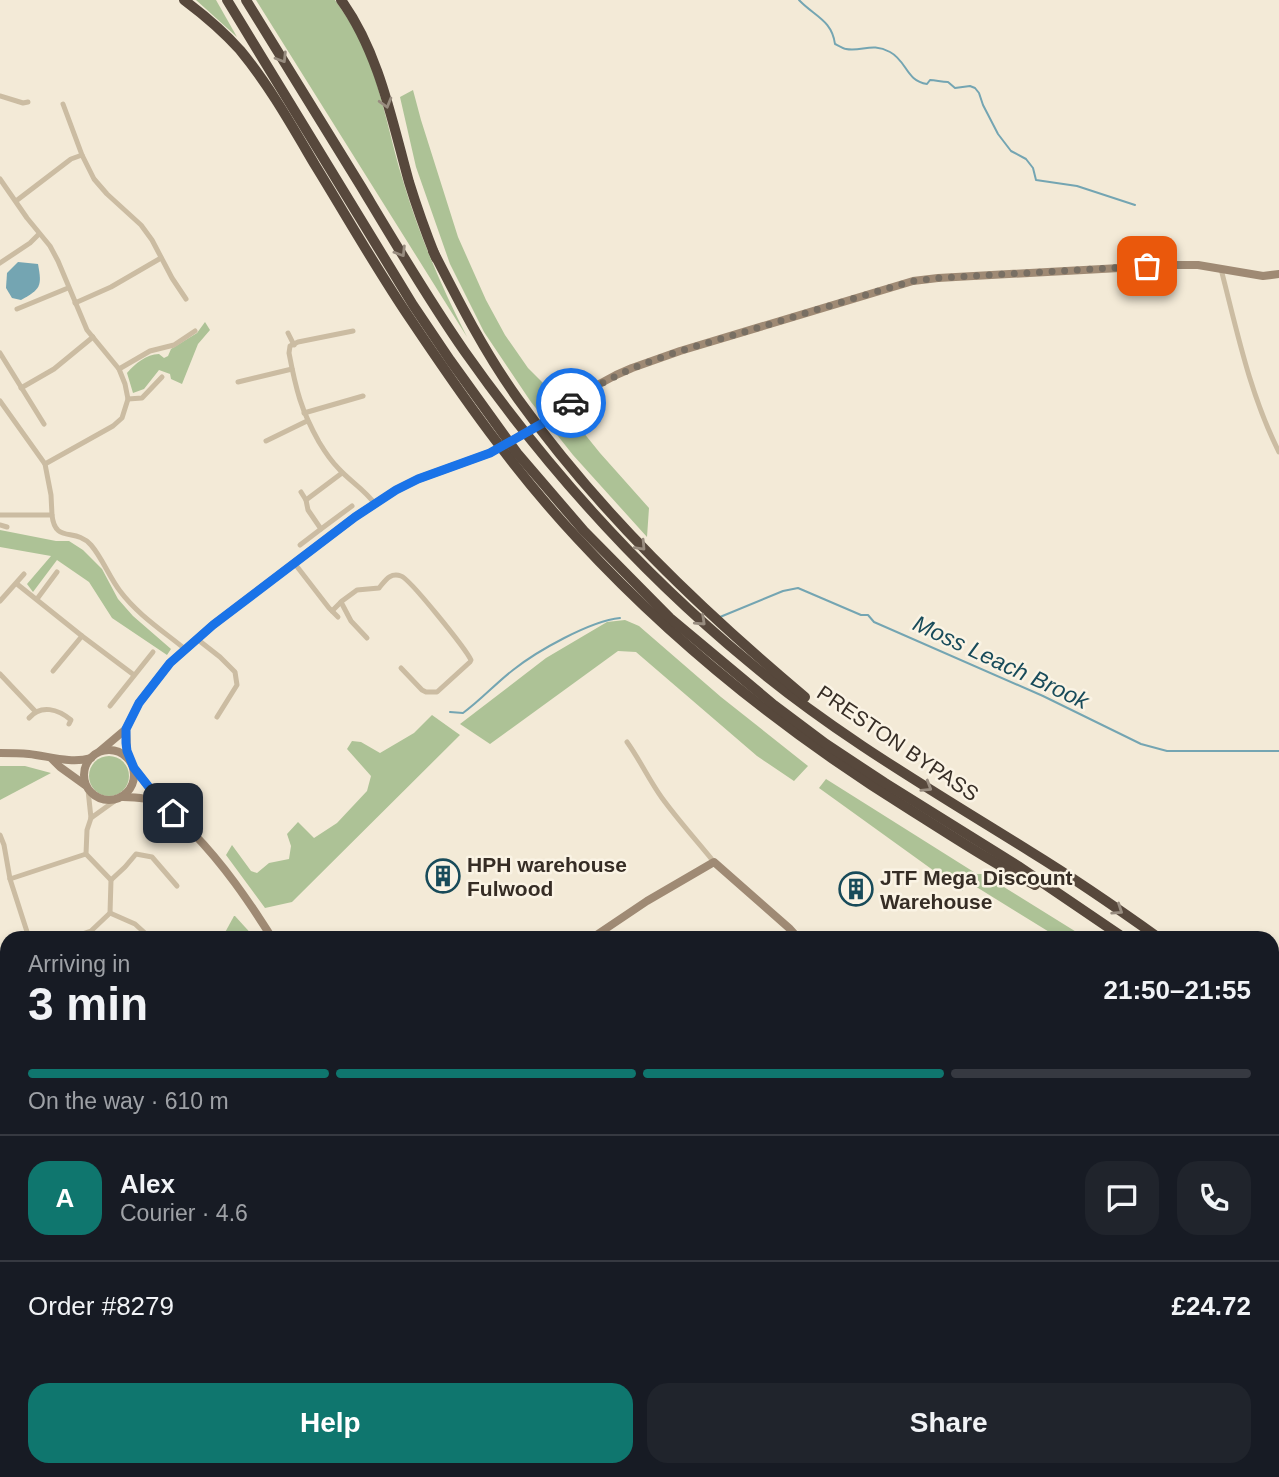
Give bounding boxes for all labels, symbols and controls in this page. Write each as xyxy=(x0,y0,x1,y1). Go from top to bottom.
one-way arrow xyxy=(274,51,287,64)
one-way arrow xyxy=(378,97,393,109)
pin xyxy=(1117,236,1177,296)
one-way arrow xyxy=(392,245,405,258)
icon: bag xyxy=(1128,247,1166,285)
courier xyxy=(536,368,606,438)
icon: car xyxy=(552,384,590,422)
one-way arrow xyxy=(633,538,645,551)
water label: Moss Leach Brook xyxy=(909,610,1094,715)
one-way arrow xyxy=(693,612,706,625)
street label: PRESTON BYPASS xyxy=(813,680,983,806)
one-way arrow xyxy=(919,779,932,792)
pin xyxy=(143,783,203,843)
icon: home xyxy=(154,794,192,832)
place label: HPH warehouse Fulwood xyxy=(467,853,627,900)
building icon: HPH warehouse Fulwood xyxy=(424,857,462,895)
place label: JTF Mega Discount Warehouse xyxy=(880,866,1073,913)
building icon: JTF Mega Discount Warehouse xyxy=(837,870,875,908)
one-way arrow xyxy=(1111,902,1124,915)
text: Arriving in xyxy=(28,951,130,977)
text: 21:50–21:55 xyxy=(1104,975,1251,1005)
text: 3 min xyxy=(28,978,148,1030)
text: On the way · 610 m xyxy=(28,1088,229,1114)
button: chat xyxy=(1085,1161,1159,1235)
button: phone xyxy=(1177,1161,1251,1235)
text: Alex xyxy=(120,1169,175,1199)
text: A xyxy=(56,1183,74,1213)
text: Courier · 4.6 xyxy=(120,1200,248,1226)
text: Order #8279 xyxy=(28,1291,174,1321)
text: £24.72 xyxy=(1171,1291,1251,1321)
button: Help xyxy=(28,1383,633,1463)
button: Share xyxy=(647,1383,1251,1463)

